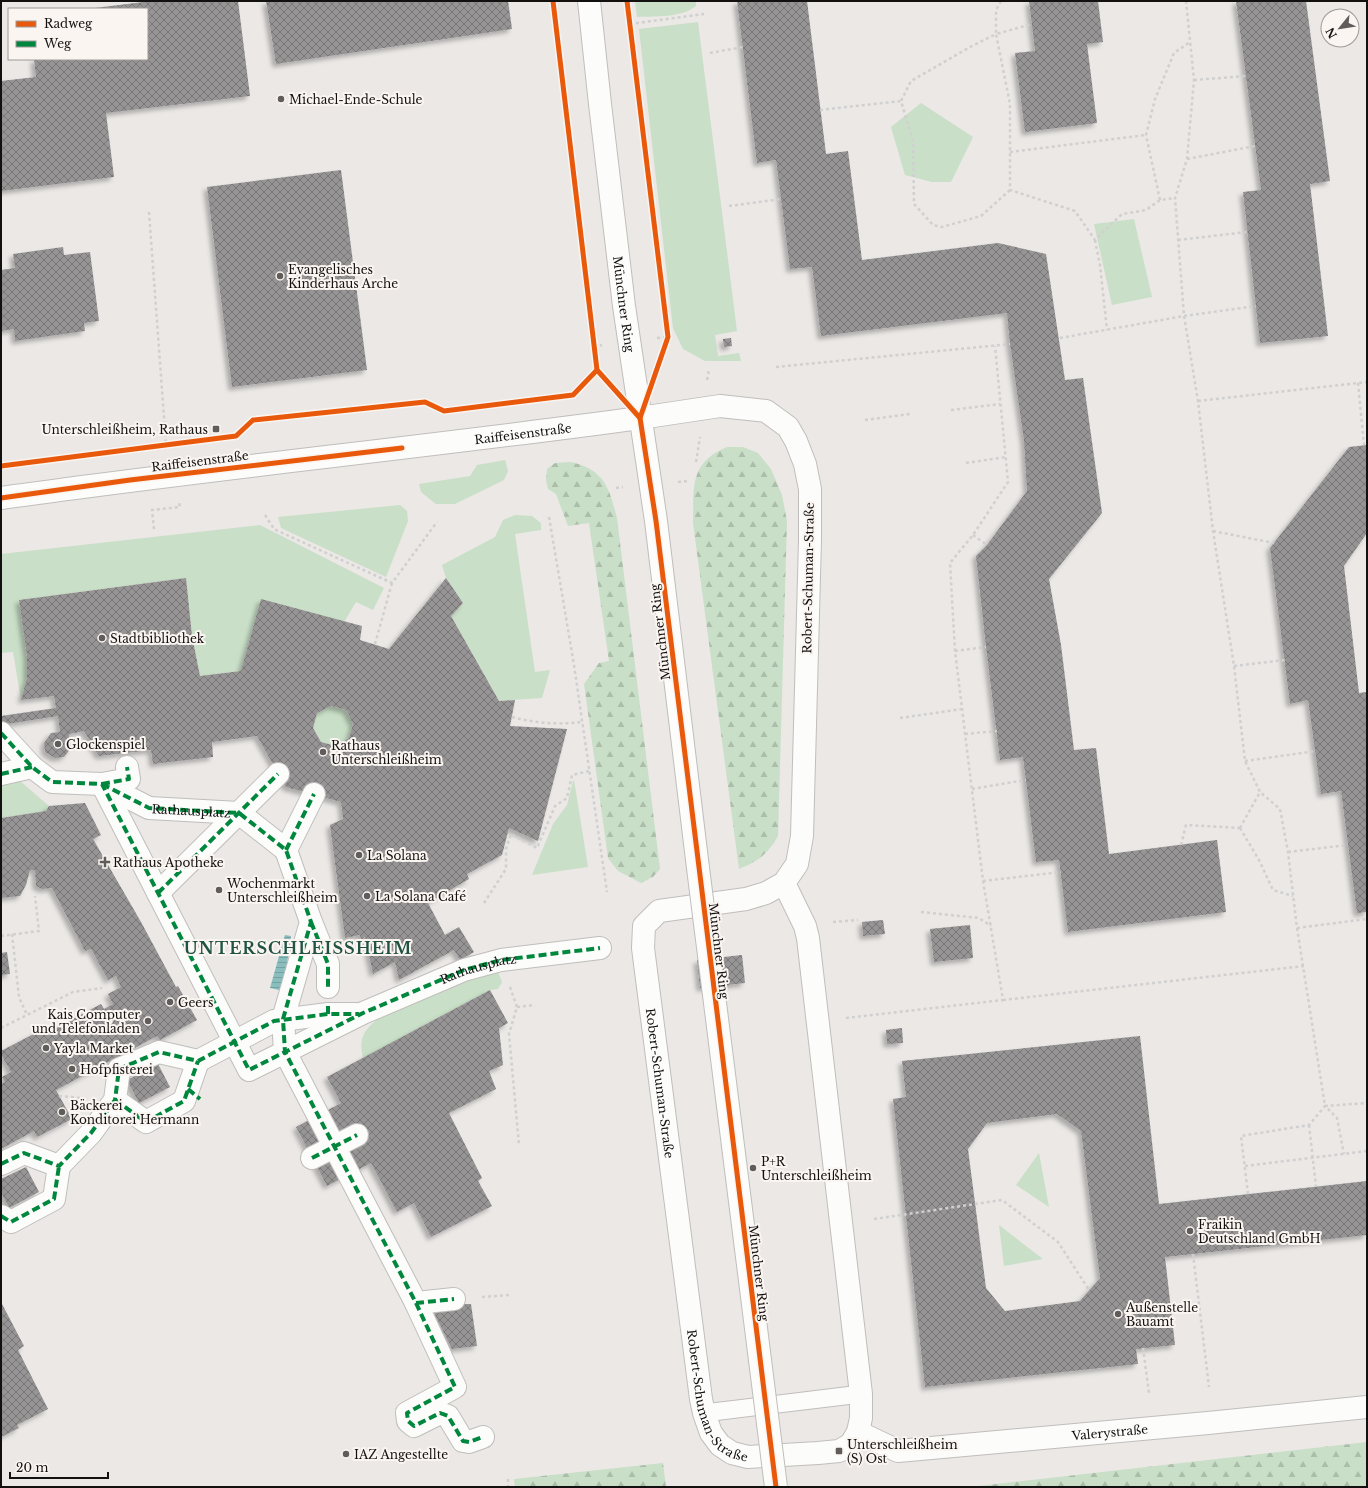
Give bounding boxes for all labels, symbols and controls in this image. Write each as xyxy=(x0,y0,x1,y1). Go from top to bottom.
legend xyxy=(8,8,148,60)
north arrow xyxy=(1320,8,1360,48)
text: Radweg xyxy=(44,16,93,31)
text: N xyxy=(1322,24,1340,41)
text: Weg xyxy=(43,36,72,51)
place label: Michael-Ende-Schule xyxy=(289,92,423,107)
marker: Michael-Ende-Schule xyxy=(276,94,286,104)
street label: Münchner Ring xyxy=(611,255,638,354)
place label: Evangelisches Kinderhaus Arche xyxy=(288,262,398,291)
marker: Evangelisches Kinderhaus Arche xyxy=(275,271,285,281)
street label: Raiffeisenstraße xyxy=(473,420,573,447)
place label: Unterschleißheim, Rathaus xyxy=(42,422,208,437)
marker: Unterschleißheim, Rathaus xyxy=(211,424,221,434)
street label: Raiffeisenstraße xyxy=(151,448,250,474)
street label: Robert-Schuman-Straße xyxy=(799,502,817,654)
street label: Münchner Ring xyxy=(647,582,673,681)
place label: Stadtbibliothek xyxy=(110,631,205,646)
marker: Stadtbibliothek xyxy=(97,633,107,643)
place label: Glockenspiel xyxy=(66,737,145,752)
place label: Rathaus Unterschleißheim xyxy=(331,738,442,767)
marker: Glockenspiel xyxy=(53,739,63,749)
marker: Rathaus Unterschleißheim xyxy=(318,747,328,757)
street label: Rathausplatz xyxy=(151,801,231,820)
place label: La Solana xyxy=(367,848,427,863)
marker: La Solana xyxy=(354,850,364,860)
place label: Rathaus Apotheke xyxy=(113,855,224,870)
marker: Rathaus Apotheke xyxy=(100,857,110,867)
place label: Wochenmarkt Unterschleißheim xyxy=(226,876,338,905)
marker: Wochenmarkt Unterschleißheim xyxy=(214,885,224,895)
place label: La Solana Café xyxy=(375,889,466,904)
marker: La Solana Café xyxy=(362,891,372,901)
street label: Münchner Ring xyxy=(706,902,732,1001)
district label: UNTERSCHLEISSHEIM xyxy=(184,938,412,958)
street label: Rathausplatz xyxy=(438,951,517,987)
place label: Geers xyxy=(178,995,213,1010)
marker: Geers xyxy=(165,997,175,1007)
place label: Kais Computer und Telefonladen xyxy=(32,1007,140,1036)
street label: Robert-Schuman-Straße xyxy=(643,1007,677,1159)
marker: Kais Computer und Telefonladen xyxy=(143,1016,153,1026)
place label: Yayla Market xyxy=(53,1041,134,1056)
marker: Yayla Market xyxy=(41,1043,51,1053)
place label: Hofpfisterei xyxy=(80,1062,153,1077)
marker: Hofpfisterei xyxy=(67,1064,77,1074)
place label: Bäckerei Konditorei Hermann xyxy=(70,1098,199,1127)
marker: Bäckerei Konditorei Hermann xyxy=(57,1107,67,1117)
place label: P+R Unterschleißheim xyxy=(761,1154,872,1183)
marker: P+R Unterschleißheim xyxy=(748,1163,758,1173)
place label: Fraikin Deutschland GmbH xyxy=(1198,1217,1321,1246)
street label: Münchner Ring xyxy=(746,1224,772,1323)
marker: Fraikin Deutschland GmbH xyxy=(1185,1226,1195,1236)
place label: Außenstelle Bauamt xyxy=(1125,1300,1198,1329)
marker: Außenstelle Bauamt xyxy=(1113,1309,1123,1319)
street label: Robert-Schuman-Straße xyxy=(685,1328,750,1464)
street label: Valerystraße xyxy=(1070,1421,1149,1443)
place label: Unterschleißheim (S) Ost xyxy=(847,1437,958,1466)
marker: Unterschleißheim (S) Ost xyxy=(834,1446,844,1456)
place label: IAZ Angestellte xyxy=(354,1447,448,1462)
marker: IAZ Angestellte xyxy=(341,1449,351,1459)
scale bar xyxy=(10,1454,108,1480)
text: 20 m xyxy=(16,1460,48,1475)

